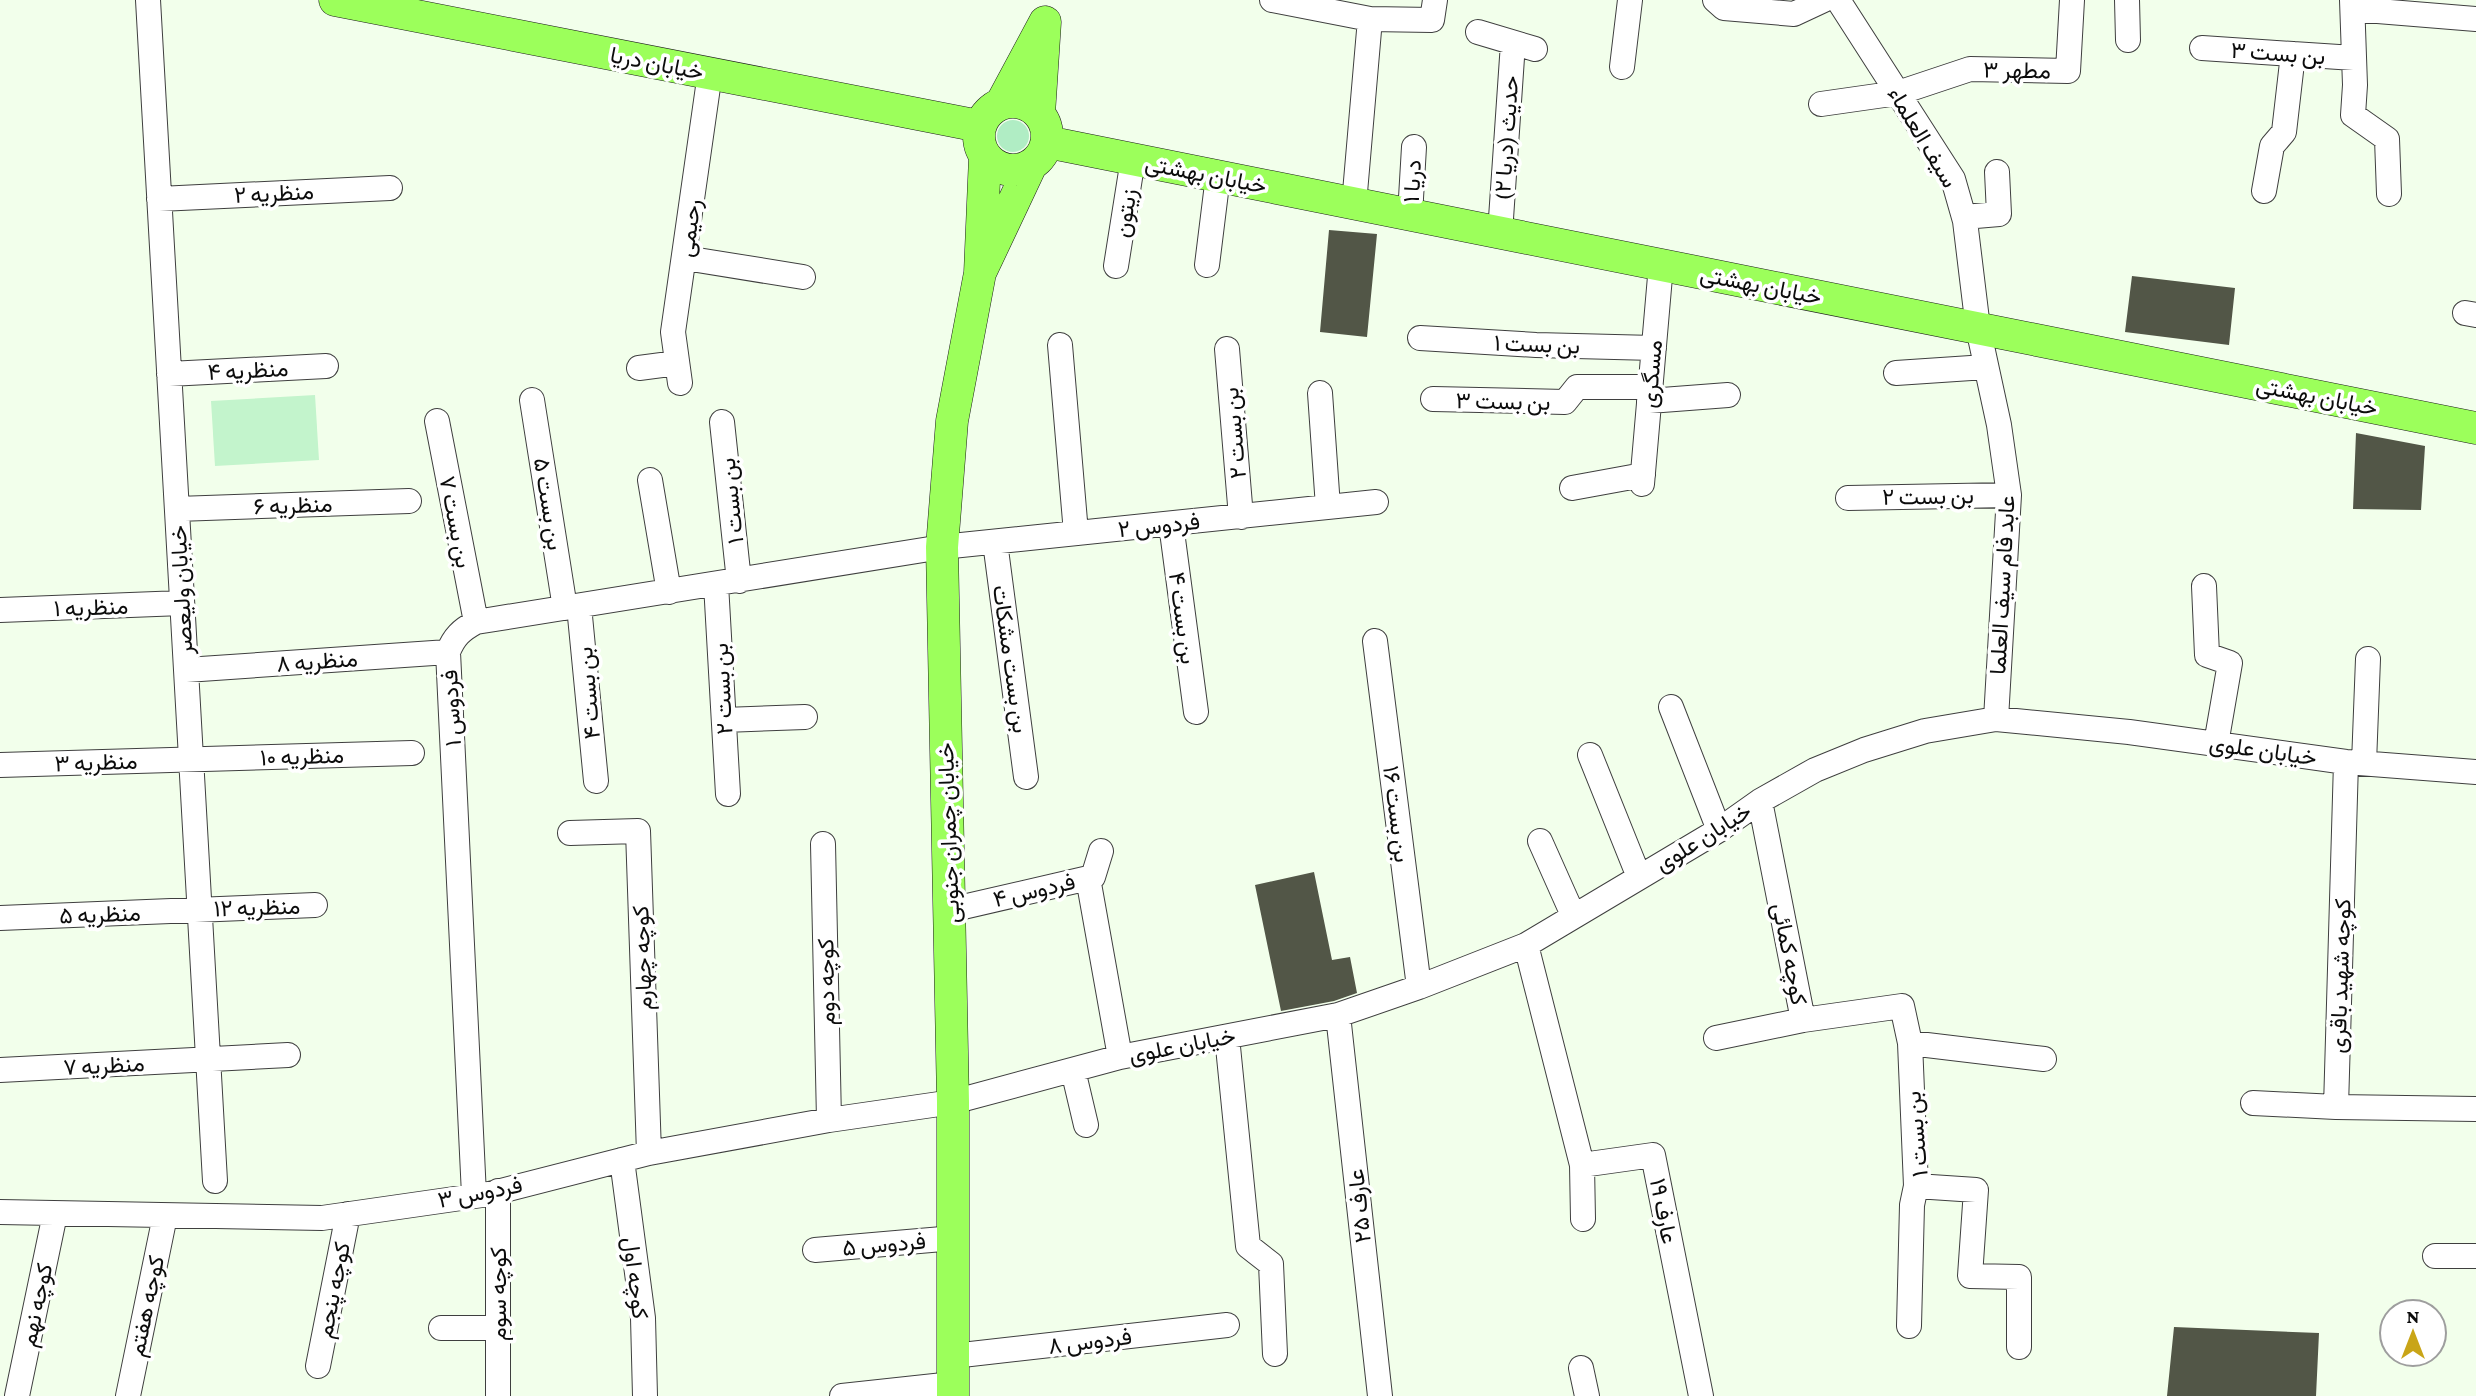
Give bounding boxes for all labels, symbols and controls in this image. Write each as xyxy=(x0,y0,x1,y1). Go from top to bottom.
street label: بن بست ۳ xyxy=(2230,37,2326,70)
street label: خیابان دریا xyxy=(608,41,706,87)
street label: مطهر ۳ xyxy=(1983,56,2051,86)
street label: حدیث (دریا ۲) xyxy=(1489,75,1525,201)
street label: سیف العلماء xyxy=(1883,82,1963,192)
street label: خیابان بهشتی xyxy=(1143,149,1269,200)
street label: دریا ۱ xyxy=(1398,159,1428,203)
street label: منظریه ۲ xyxy=(233,178,315,210)
street label: زیتون xyxy=(1108,187,1144,240)
street label: رحیمی xyxy=(672,197,708,259)
street label: خیابان بهشتی xyxy=(1698,260,1824,311)
street label: بن بست ۱ xyxy=(1493,330,1581,359)
street label: مسگری xyxy=(1635,339,1669,409)
street label: منظریه ۴ xyxy=(207,355,289,387)
street label: خیابان بهشتی xyxy=(2254,371,2380,422)
street label: بن بست ۲ xyxy=(1217,386,1252,480)
street label: بن بست ۳ xyxy=(1455,387,1551,416)
street label: بن بست ۵ xyxy=(528,456,569,552)
street label: بن بست ۱ xyxy=(714,457,749,545)
street label: بن بست ۷ xyxy=(433,474,478,570)
street label: بن بست ۲ xyxy=(1882,482,1974,511)
street label: منظریه ۶ xyxy=(253,491,333,521)
street label: عابد فام سیف العلما xyxy=(1984,495,2022,675)
street label: فردوس ۲ xyxy=(1117,508,1202,544)
street label: خیابان ولیعصر xyxy=(165,525,199,656)
street label: بن بست ۴ xyxy=(1163,570,1202,666)
street label: بن بست مشکات xyxy=(987,583,1034,735)
street label: منظریه ۱ xyxy=(53,593,129,623)
street label: بن بست ۲ xyxy=(707,643,738,735)
street label: منظریه ۸ xyxy=(276,645,359,679)
street label: بن بست ۴ xyxy=(571,646,606,740)
street label: فردوس ۱ xyxy=(436,669,468,747)
street label: خیابان علوی xyxy=(2207,730,2318,772)
street label: منظریه ۱۰ xyxy=(259,742,345,772)
street label: خیابان چمران جنوبی xyxy=(932,742,967,924)
street label: منظریه ۳ xyxy=(54,748,138,778)
street label: بن بست ۱۶ xyxy=(1377,764,1416,864)
street label: خیابان علوی xyxy=(1650,797,1757,878)
street label: فردوس ۴ xyxy=(990,868,1078,914)
street label: منظریه ۱۲ xyxy=(213,892,301,924)
street label: کوچه شهید باقری xyxy=(2324,898,2359,1054)
street label: منظریه ۵ xyxy=(59,900,141,930)
street label: کوچه کمائی xyxy=(1764,901,1813,1008)
street label: کوچه چهارم xyxy=(627,905,660,1011)
street label: کوچه دوم xyxy=(812,938,843,1026)
street label: خیابان علوی xyxy=(1126,1022,1238,1070)
street label: منظریه ۷ xyxy=(63,1050,145,1082)
street label: بن بست ۱ xyxy=(1899,1090,1934,1178)
street label: عارف ۲۵ xyxy=(1342,1168,1378,1244)
street label: فردوس ۳ xyxy=(436,1171,525,1215)
street label: عارف ۱۹ xyxy=(1643,1176,1683,1246)
street label: فردوس ۵ xyxy=(841,1227,927,1263)
street label: کوچه اول xyxy=(615,1236,654,1321)
street label: کوچه پنجم xyxy=(311,1240,358,1341)
street label: کوچه سوم xyxy=(485,1247,514,1341)
street label: کوچه هفتم xyxy=(123,1253,172,1359)
street label: کوچه نهم xyxy=(14,1261,60,1350)
north arrow xyxy=(2378,1298,2448,1368)
text: N xyxy=(2407,1306,2420,1327)
street label: فردوس ۸ xyxy=(1047,1323,1133,1361)

